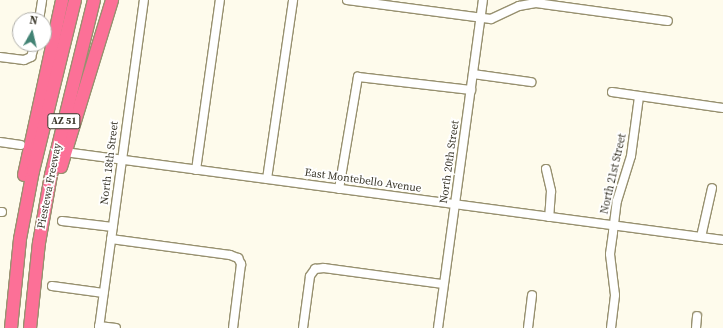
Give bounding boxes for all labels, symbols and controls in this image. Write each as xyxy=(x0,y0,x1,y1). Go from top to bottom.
north arrow xyxy=(12,12,52,52)
text: N xyxy=(29,13,39,29)
road number: AZ 51 xyxy=(47,113,81,129)
street label: North 20th Street xyxy=(438,120,462,204)
street label: North 18th Street xyxy=(98,121,122,205)
street label: North 21st Street xyxy=(598,133,630,215)
street label: Piestewa Freeway xyxy=(35,142,65,230)
street label: East Montebello Avenue xyxy=(304,166,422,196)

